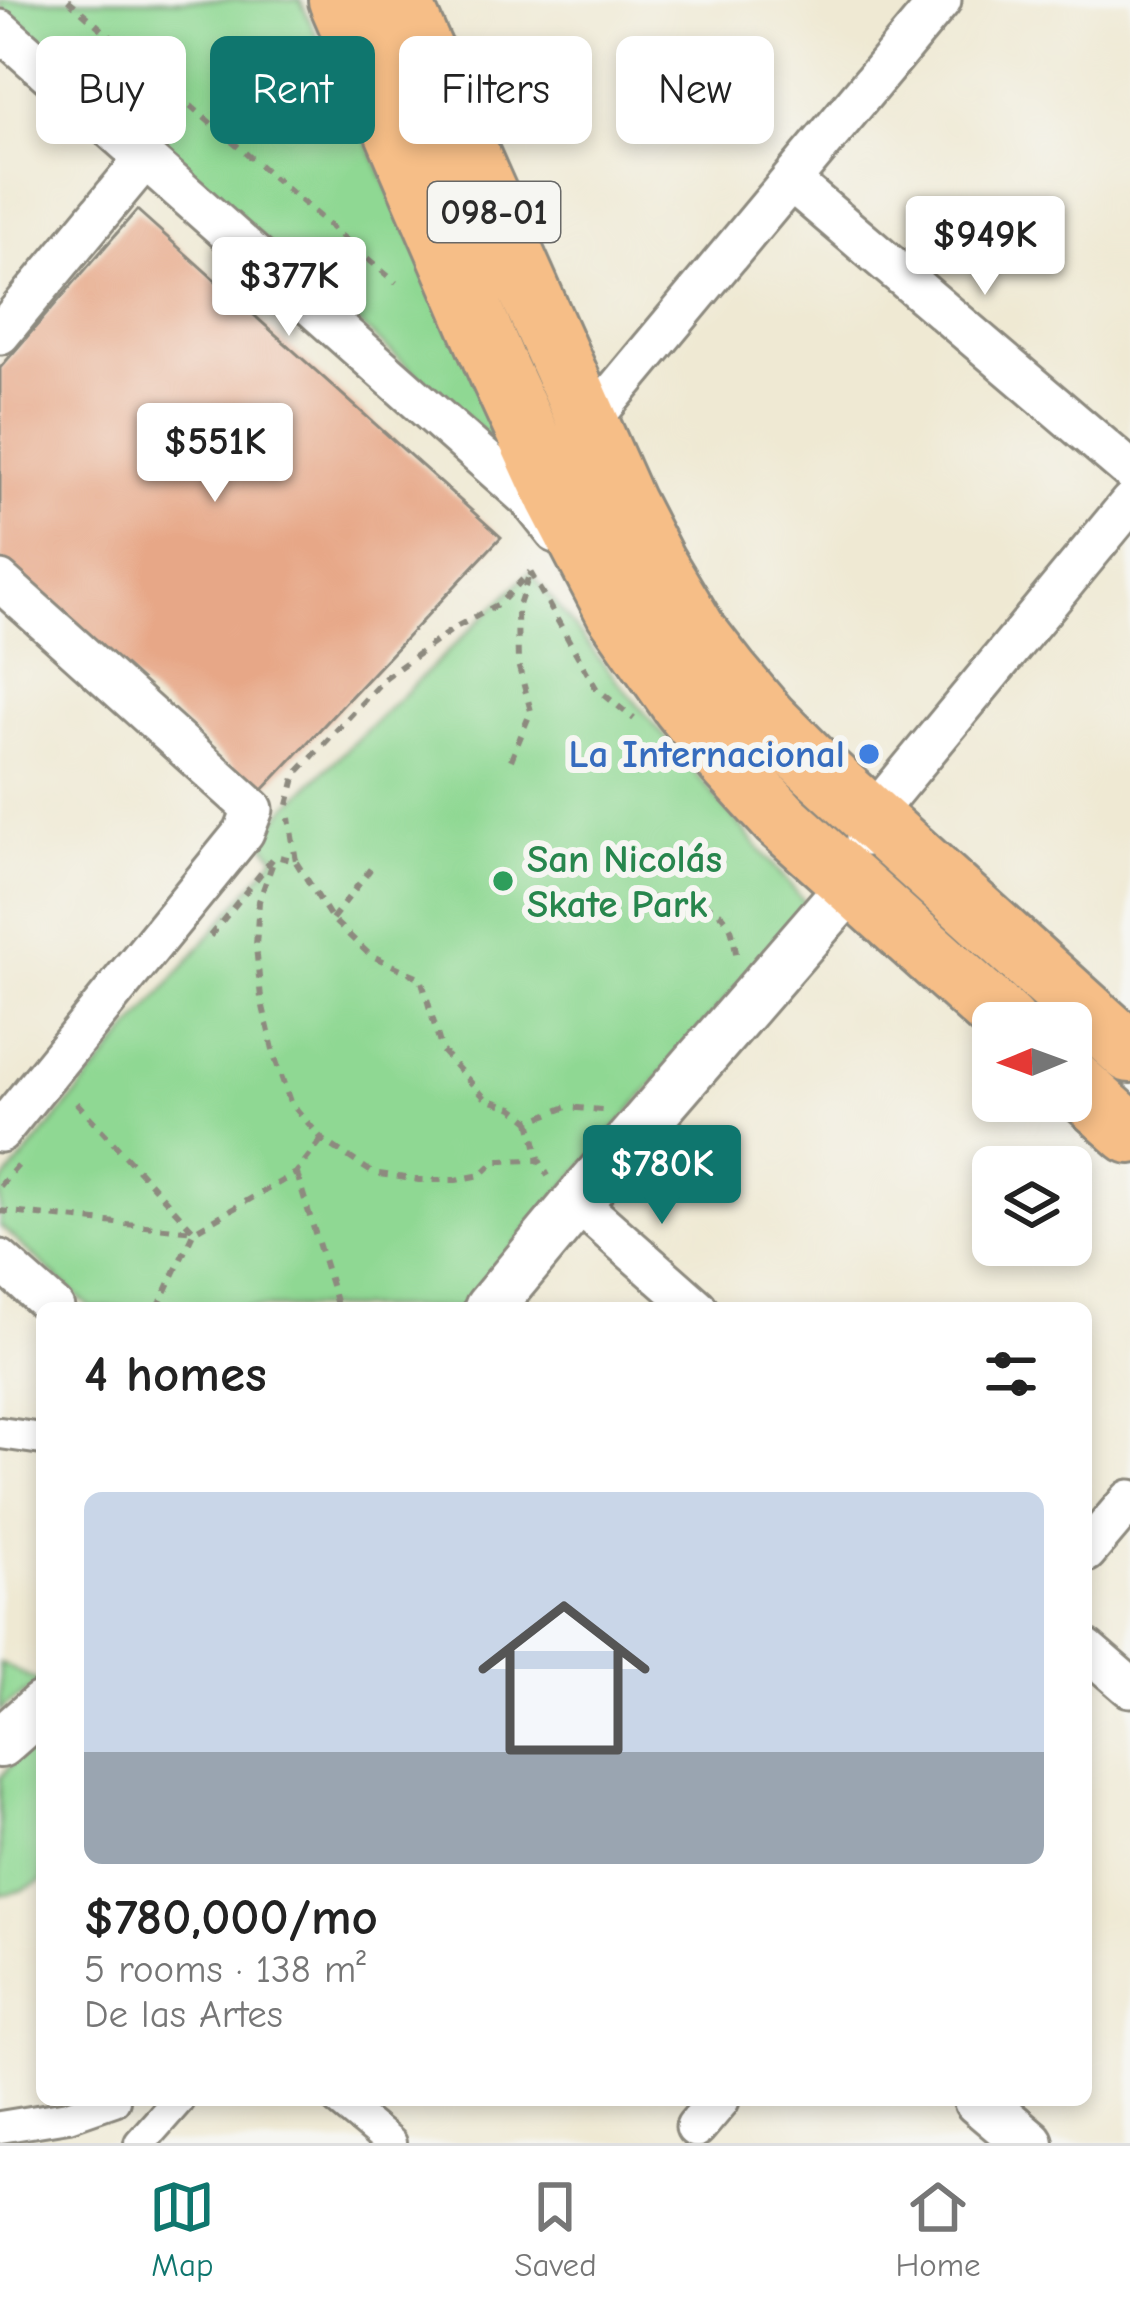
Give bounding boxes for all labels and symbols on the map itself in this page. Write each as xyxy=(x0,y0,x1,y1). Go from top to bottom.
road number: 098-01 xyxy=(428,182,560,242)
pin: $949K xyxy=(901,196,1069,298)
pin: $377K xyxy=(205,237,373,339)
pin: $551K xyxy=(131,403,299,505)
place label: La Internacional xyxy=(568,732,845,777)
marker: La Internacional xyxy=(856,741,882,767)
place label: San Nicolás Skate Park xyxy=(527,837,722,927)
marker: San Nicolás Skate Park xyxy=(490,868,516,894)
north arrow xyxy=(972,1002,1092,1122)
pin: $780K xyxy=(578,1125,746,1227)

